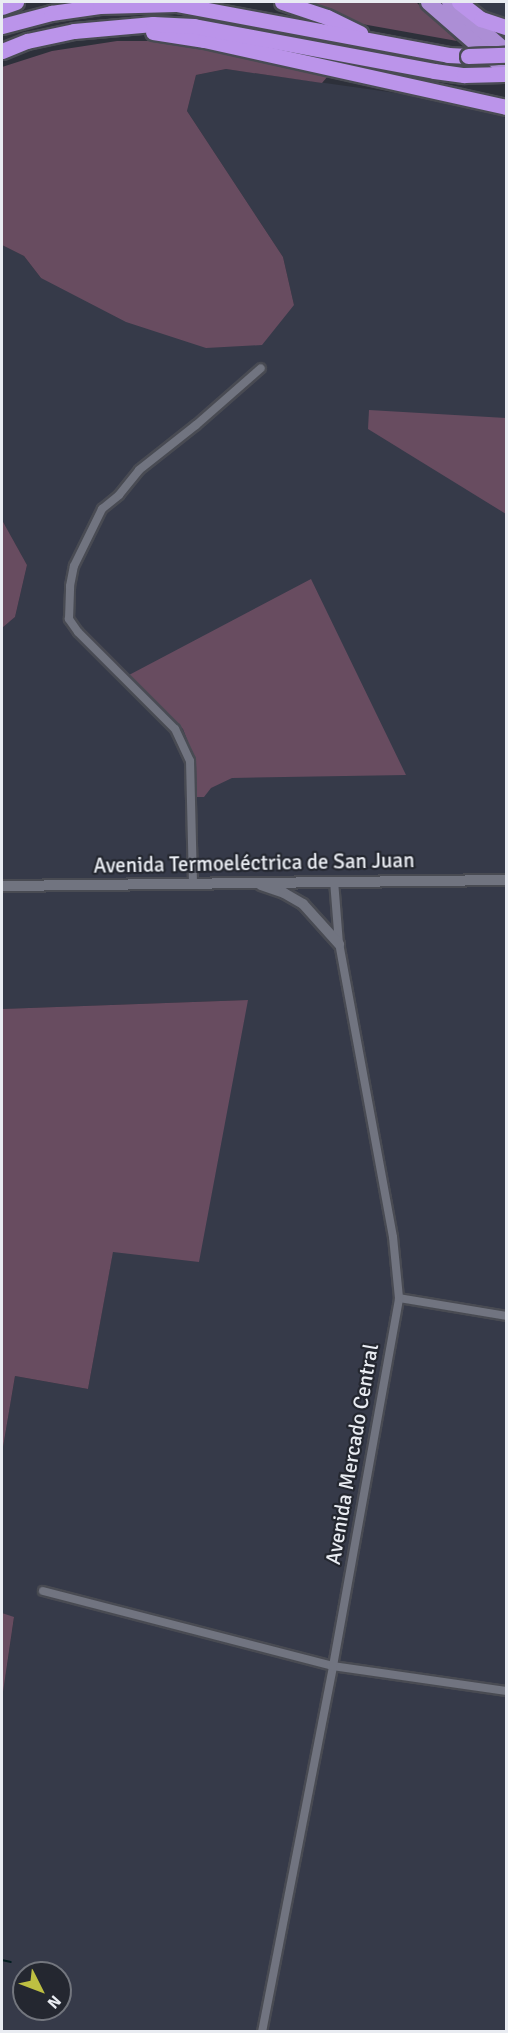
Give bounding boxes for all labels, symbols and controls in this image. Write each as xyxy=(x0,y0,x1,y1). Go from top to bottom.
street label: Avenida Termoeléctrica de San Juan xyxy=(93,848,415,878)
street label: Avenida Mercado Central xyxy=(320,1342,384,1566)
north arrow xyxy=(12,1961,72,2021)
text: N xyxy=(43,1991,65,2013)

